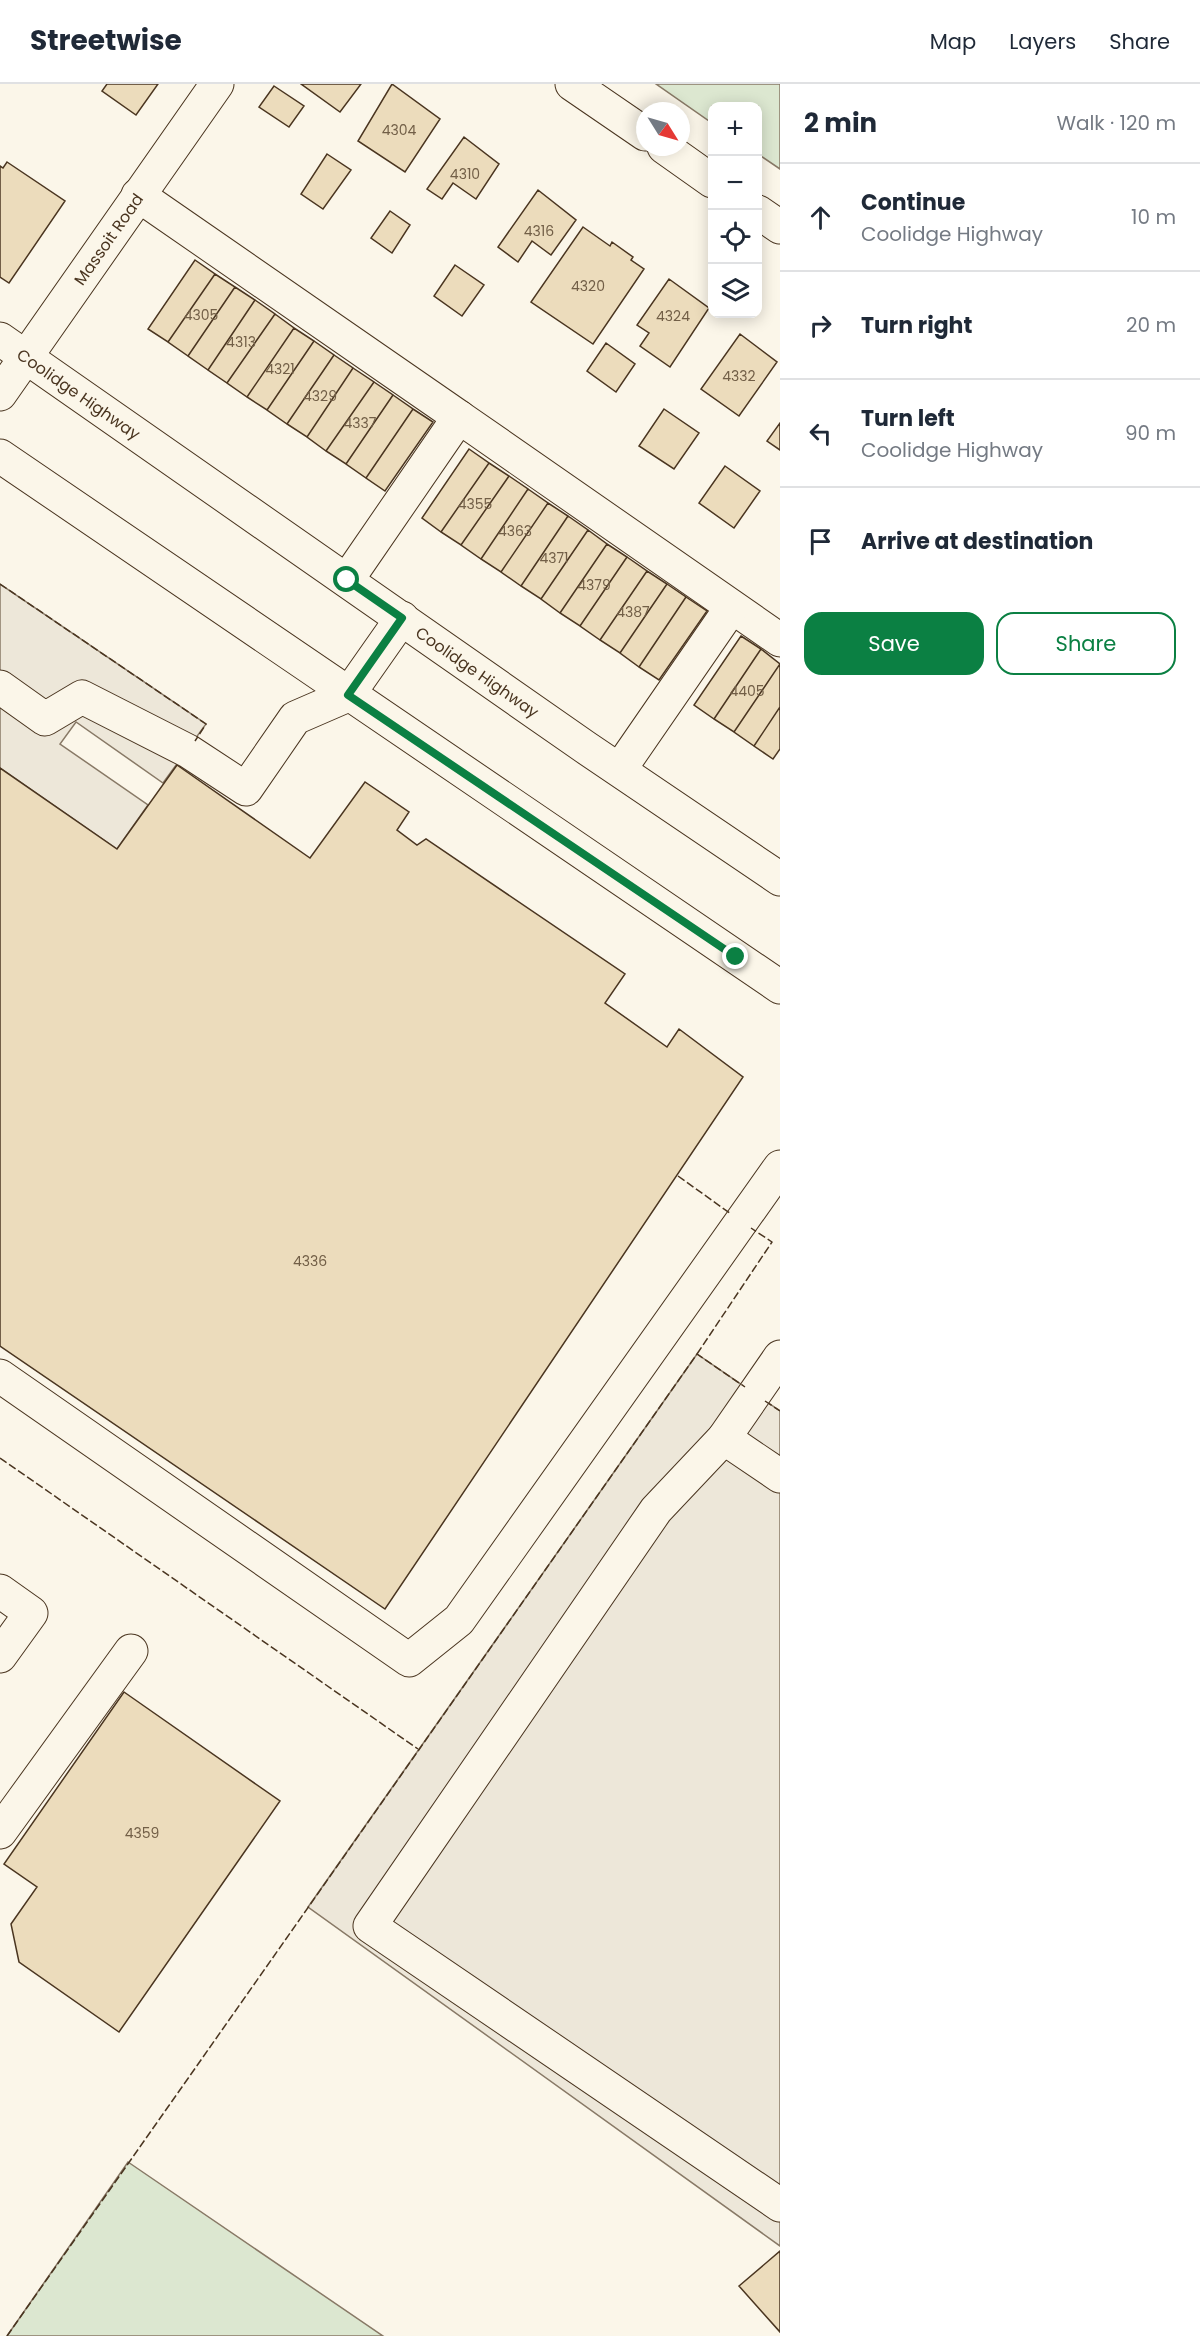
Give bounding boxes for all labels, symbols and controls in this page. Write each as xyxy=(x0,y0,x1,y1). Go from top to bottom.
text: Streetwise xyxy=(30,21,182,60)
text: Map xyxy=(930,27,976,56)
text: Layers xyxy=(1009,27,1076,56)
text: Share xyxy=(1109,27,1170,56)
north arrow xyxy=(636,102,690,156)
map controls xyxy=(708,102,762,318)
button: + xyxy=(708,102,762,156)
text: 2 min xyxy=(804,105,877,141)
text: Walk · 120 m xyxy=(1056,109,1176,137)
house number: 4304 xyxy=(382,120,417,140)
button: − xyxy=(708,156,762,210)
house number: 4310 xyxy=(450,164,480,184)
text: Continue xyxy=(861,187,965,218)
street label: Massoit Road xyxy=(68,189,149,290)
icon: ahead xyxy=(804,201,837,234)
text: 10 m xyxy=(1131,203,1176,231)
button: locate xyxy=(708,210,762,264)
text: Coolidge Highway xyxy=(861,220,1043,248)
house number: 4316 xyxy=(524,221,554,241)
button: layers xyxy=(708,264,762,318)
house number: 4320 xyxy=(571,276,605,296)
house number: 4305 xyxy=(184,305,218,325)
house number: 4324 xyxy=(656,306,690,326)
icon: right xyxy=(804,309,837,342)
text: Turn right xyxy=(861,310,972,341)
text: 20 m xyxy=(1126,311,1176,339)
house number: 4313 xyxy=(226,332,256,352)
street label: Coolidge Highway xyxy=(12,343,145,445)
house number: 4321 xyxy=(265,359,295,379)
house number: 4332 xyxy=(722,366,756,386)
house number: 4329 xyxy=(303,386,337,406)
text: Turn left xyxy=(861,403,955,434)
house number: 4337 xyxy=(344,413,377,433)
icon: left xyxy=(804,417,837,450)
text: 90 m xyxy=(1125,419,1176,447)
text: Coolidge Highway xyxy=(861,436,1043,464)
house number: 4355 xyxy=(458,494,492,514)
house number: 4363 xyxy=(498,521,532,541)
icon: arrive xyxy=(804,525,837,558)
text: Arrive at destination xyxy=(861,526,1093,557)
house number: 4371 xyxy=(539,548,569,568)
route start xyxy=(333,566,359,592)
house number: 4379 xyxy=(577,575,611,595)
house number: 4387 xyxy=(616,602,650,622)
button: Save xyxy=(804,612,984,675)
button: Share xyxy=(996,612,1176,675)
street label: Coolidge Highway xyxy=(411,621,544,723)
house number: 4405 xyxy=(729,681,765,701)
route end xyxy=(722,943,748,969)
house number: 4336 xyxy=(293,1251,327,1271)
house number: 4359 xyxy=(125,1823,159,1843)

